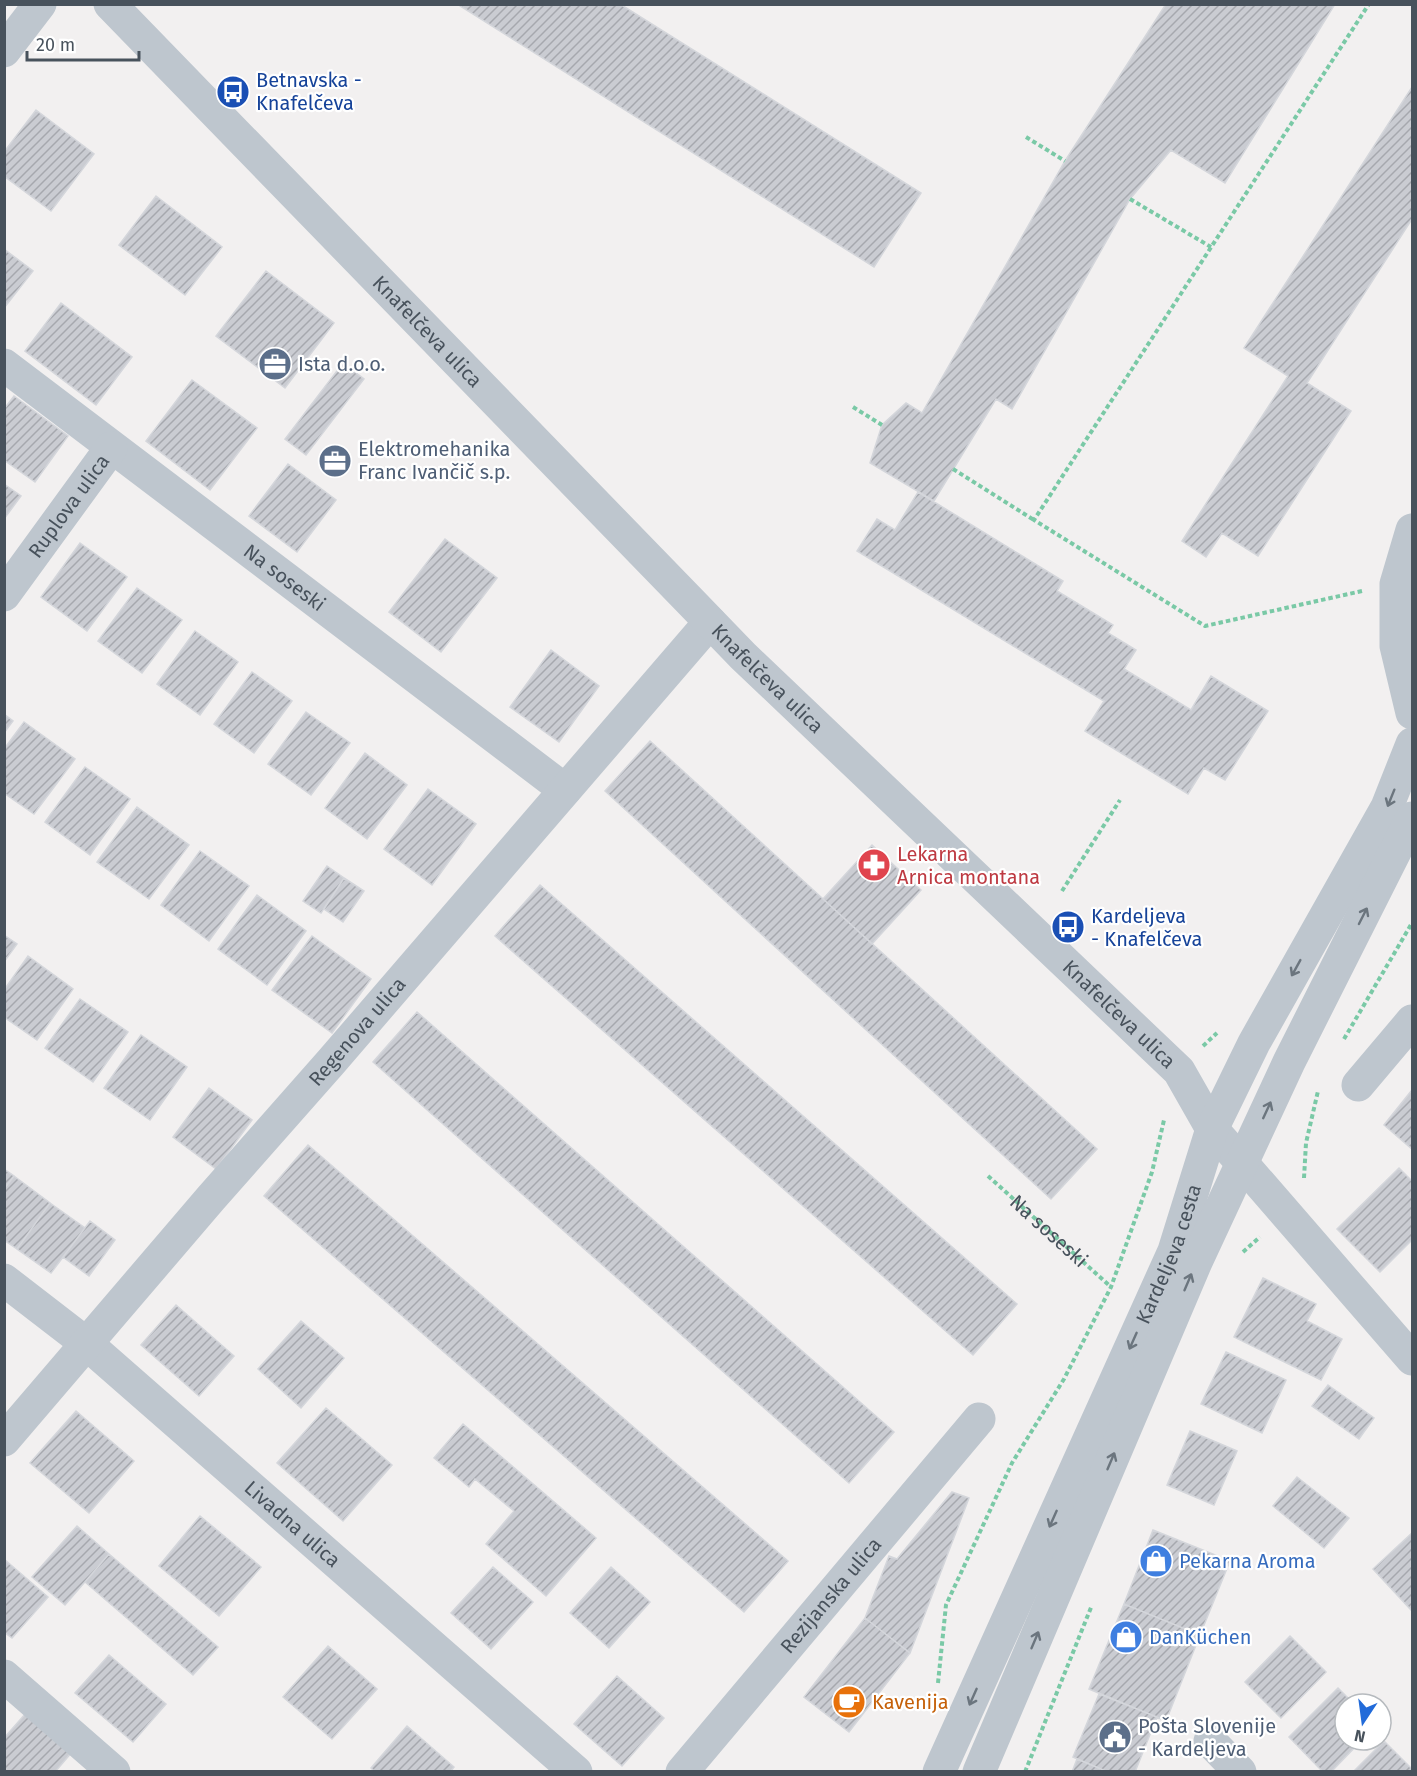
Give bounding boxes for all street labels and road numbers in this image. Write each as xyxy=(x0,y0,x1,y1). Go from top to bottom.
street label: Knafelčeva ulica xyxy=(368,270,487,392)
street label: Ruplova ulica xyxy=(23,450,114,563)
street label: Na soseski xyxy=(239,539,330,616)
street label: Knafelčeva ulica xyxy=(707,619,829,738)
street label: Knafelčeva ulica xyxy=(1058,955,1181,1073)
street label: Regenova ulica xyxy=(304,972,411,1091)
street label: Kardeljeva cesta xyxy=(1131,1181,1206,1328)
street label: Na soseski xyxy=(1005,1190,1093,1272)
street label: Livadna ulica xyxy=(240,1476,345,1572)
street label: Rezijanska ulica xyxy=(775,1532,886,1658)

